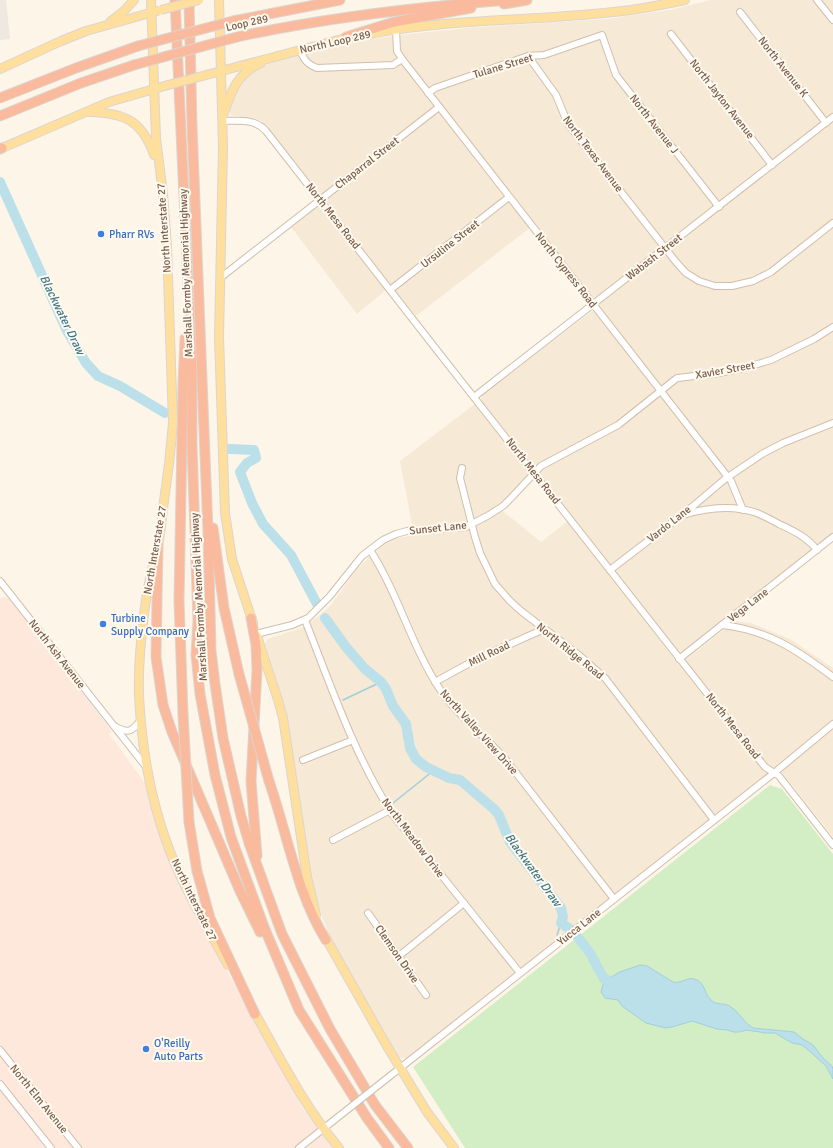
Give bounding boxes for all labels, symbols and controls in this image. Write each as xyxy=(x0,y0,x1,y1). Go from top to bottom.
street label: Loop 289 xyxy=(225,12,269,34)
street label: North Loop 289 xyxy=(298,27,372,57)
street label: North Avenue K xyxy=(755,34,811,100)
street label: Tulane Street xyxy=(471,51,535,81)
street label: North Jayton Avenue xyxy=(687,57,757,141)
street label: North Avenue J xyxy=(627,92,681,156)
street label: North Texas Avenue xyxy=(560,113,626,195)
street label: Chaparral Street xyxy=(332,134,402,192)
street label: North Mesa Road xyxy=(303,180,363,252)
street label: North Interstate 27 xyxy=(154,183,174,273)
street label: Marshall Formby Memorial Highway xyxy=(177,188,195,358)
street label: Ursuline Street xyxy=(418,217,482,271)
place label: Pharr RVs xyxy=(109,228,155,241)
marker: Pharr RVs xyxy=(96,229,106,239)
street label: North Cypress Road xyxy=(532,230,600,310)
street label: Wabash Street xyxy=(623,231,685,283)
water label: Blackwater Draw xyxy=(36,273,88,359)
street label: Xavier Street xyxy=(694,358,756,382)
street label: North Mesa Road xyxy=(503,435,563,507)
street label: Vardo Lane xyxy=(644,503,694,545)
street label: North Interstate 27 xyxy=(141,505,169,595)
street label: Marshall Formby Memorial Highway xyxy=(188,512,210,682)
street label: Sunset Lane xyxy=(409,519,467,537)
street label: Vega Lane xyxy=(725,585,771,625)
place label: Turbine Supply Company xyxy=(111,612,190,638)
street label: North Ash Avenue xyxy=(26,617,88,691)
marker: Turbine Supply Company xyxy=(98,619,108,629)
street label: North Ridge Road xyxy=(534,620,606,682)
street label: Mill Road xyxy=(466,638,512,670)
street label: North Valley View Drive xyxy=(437,687,521,777)
street label: North Mesa Road xyxy=(703,690,763,762)
street label: North Meadow Drive xyxy=(379,796,447,880)
water label: Blackwater Draw xyxy=(501,830,565,911)
street label: North Interstate 27 xyxy=(168,857,220,943)
street label: Yucca Lane xyxy=(554,906,604,948)
street label: Clemson Drive xyxy=(372,923,422,985)
place label: O'Reilly Auto Parts xyxy=(154,1037,203,1063)
marker: O'Reilly Auto Parts xyxy=(141,1044,151,1054)
street label: North Elm Avenue xyxy=(7,1062,71,1136)

